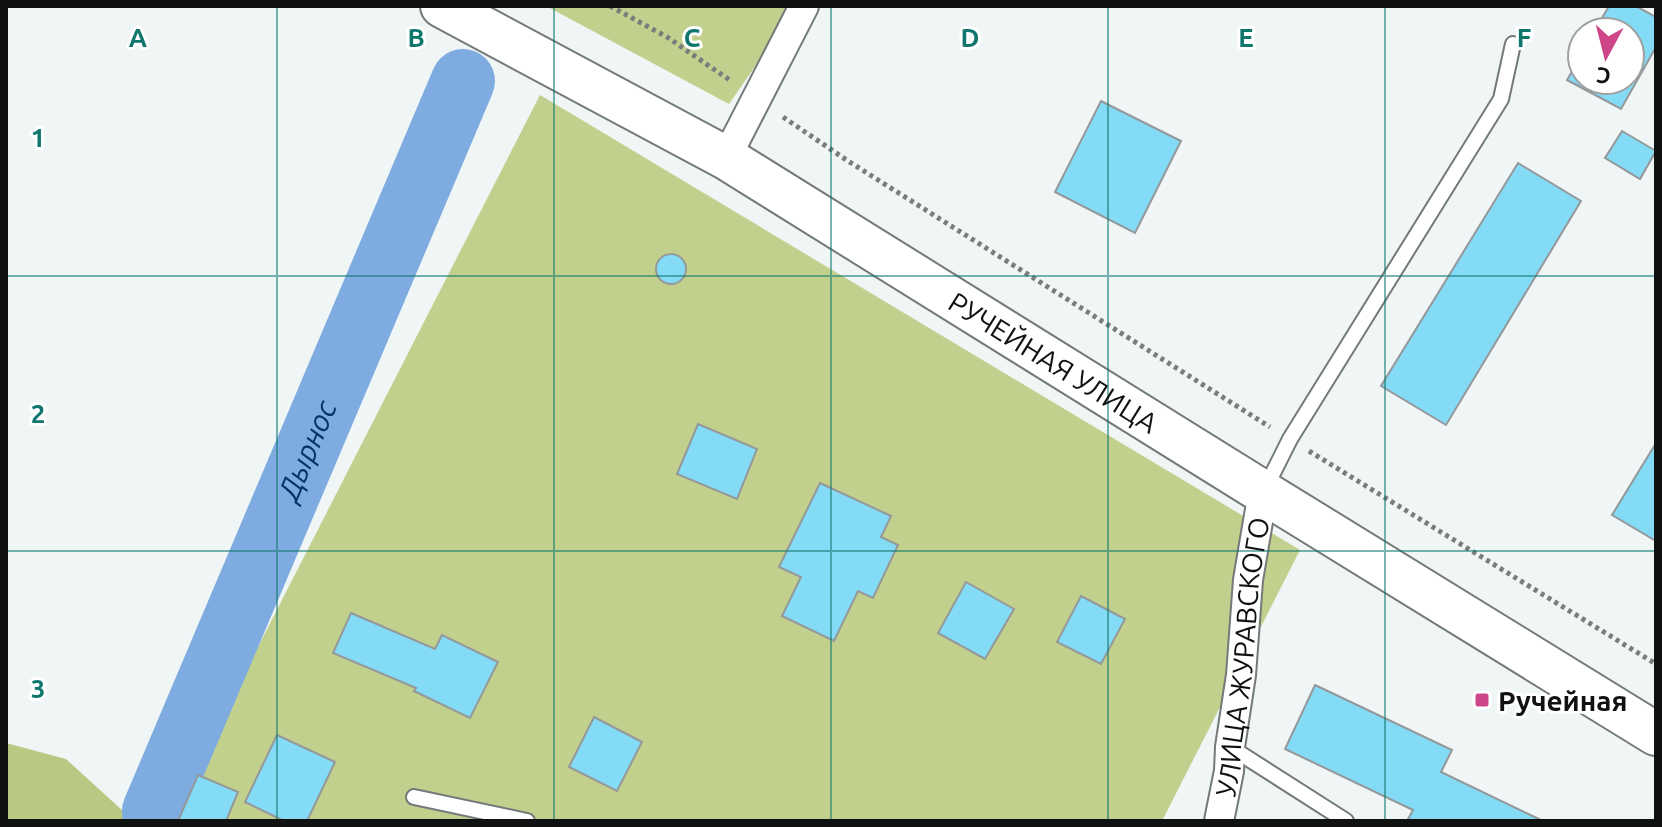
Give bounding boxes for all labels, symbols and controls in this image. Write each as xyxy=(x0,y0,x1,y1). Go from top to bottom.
north arrow xyxy=(1566,16,1646,96)
text: A xyxy=(129,23,148,52)
text: B xyxy=(407,23,425,52)
text: C xyxy=(684,23,701,52)
text: D xyxy=(961,23,979,52)
text: E xyxy=(1238,23,1254,52)
text: F xyxy=(1517,23,1531,52)
text: С xyxy=(1595,63,1612,90)
text: 1 xyxy=(31,123,45,152)
street label: РУЧЕЙНАЯ УЛИЦА xyxy=(944,285,1164,438)
water label: Дырнос xyxy=(269,395,343,508)
text: 2 xyxy=(31,399,45,428)
street label: УЛИЦА ЖУРАВСКОГО xyxy=(1209,515,1274,799)
text: 3 xyxy=(31,674,45,703)
place label: Ручейная xyxy=(1498,685,1628,716)
marker: Ручейная xyxy=(1473,691,1491,709)

